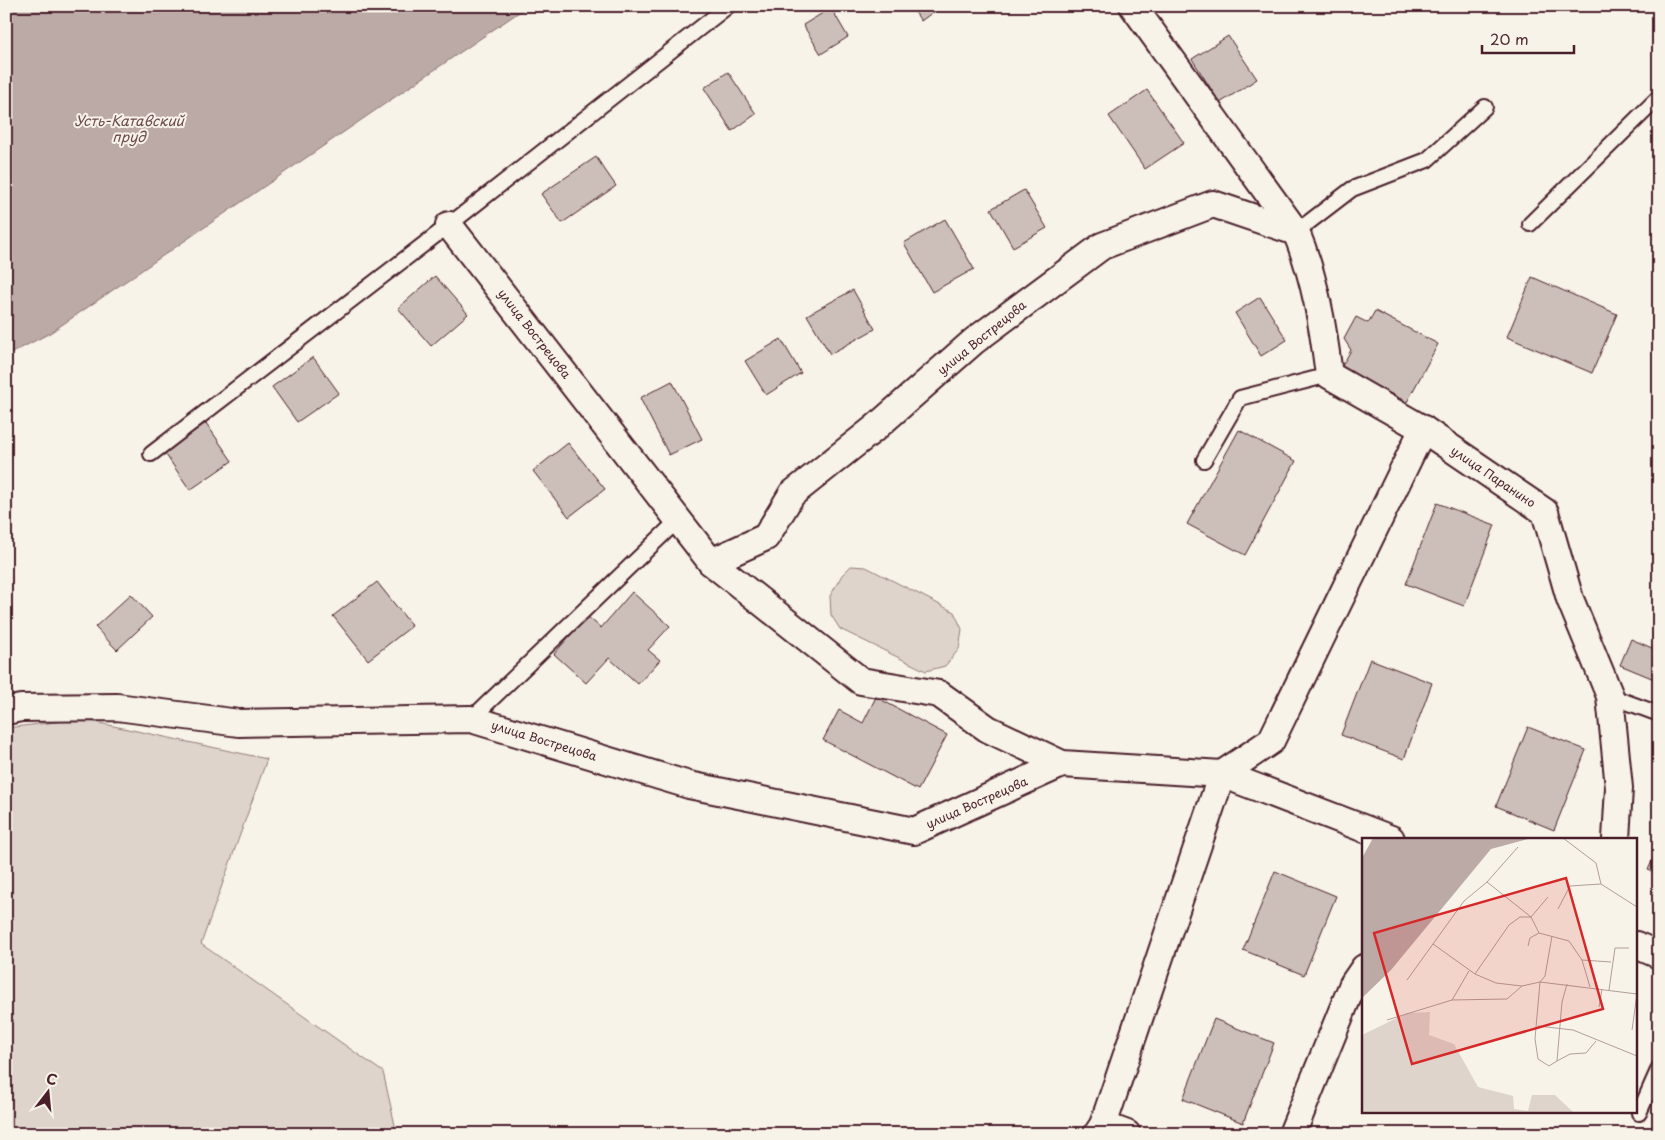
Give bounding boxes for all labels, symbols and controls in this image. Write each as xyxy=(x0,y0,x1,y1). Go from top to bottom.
scale bar xyxy=(1482,22,1575,54)
text: 20 m xyxy=(1490,27,1529,50)
water label: Усть-Катавский пруд xyxy=(74,110,186,147)
street label: улица Вострецова xyxy=(494,285,576,383)
street label: улица Вострецова xyxy=(933,295,1030,379)
street label: улица Паранино xyxy=(1448,441,1540,511)
street label: улица Вострецова xyxy=(489,715,600,765)
street label: улица Вострецова xyxy=(923,771,1031,833)
inset map xyxy=(1362,838,1638,1112)
text: С xyxy=(44,1067,60,1091)
north arrow xyxy=(22,1068,72,1118)

